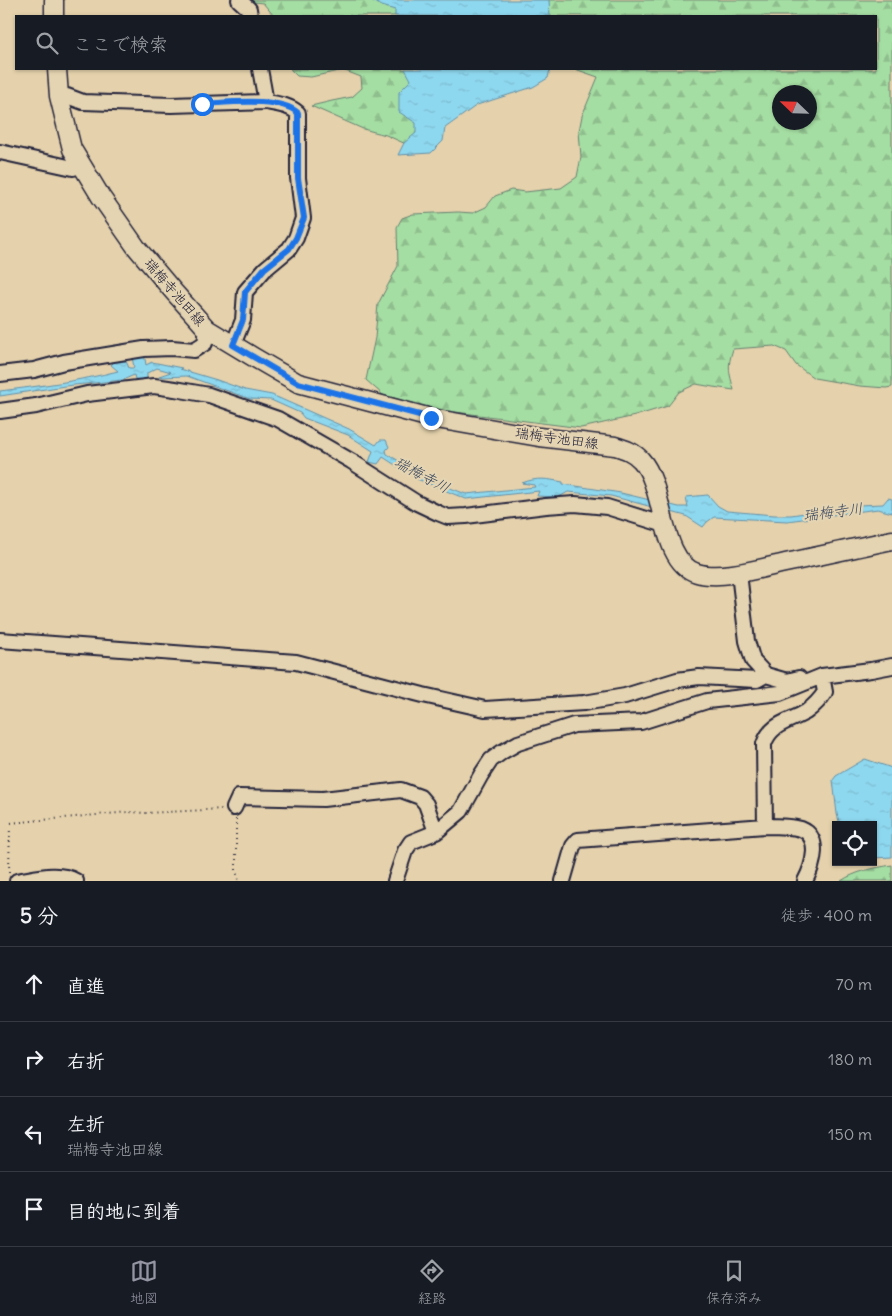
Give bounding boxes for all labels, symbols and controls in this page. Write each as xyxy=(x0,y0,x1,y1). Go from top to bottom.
search box xyxy=(15,15,877,70)
icon: search xyxy=(33,29,61,57)
text: ここで検索 xyxy=(73,32,168,56)
north arrow xyxy=(772,85,817,130)
route start xyxy=(191,93,214,116)
street label: 瑞梅寺池田線 xyxy=(141,254,209,330)
route end xyxy=(420,407,443,430)
street label: 瑞梅寺池田線 xyxy=(514,423,600,453)
water label: 瑞梅寺川 xyxy=(391,452,453,497)
water label: 瑞梅寺川 xyxy=(802,498,864,525)
map controls xyxy=(832,821,877,866)
button: locate xyxy=(832,821,877,866)
text: 5 分 xyxy=(20,902,58,929)
text: 徒歩 · 400 m xyxy=(781,905,872,925)
icon: ahead xyxy=(20,970,48,998)
text: 直進 xyxy=(67,974,105,998)
text: 70 m xyxy=(836,974,872,994)
icon: right xyxy=(20,1045,48,1073)
text: 右折 xyxy=(67,1049,105,1073)
text: 180 m xyxy=(828,1049,872,1069)
text: 左折 xyxy=(67,1112,105,1136)
icon: left xyxy=(20,1120,48,1148)
text: 150 m xyxy=(828,1124,872,1144)
text: 瑞梅寺池田線 xyxy=(67,1139,163,1159)
icon: arrive xyxy=(20,1195,48,1223)
text: 目的地に到着 xyxy=(67,1199,181,1223)
tab: 地図 xyxy=(130,1257,158,1307)
tab: 経路 xyxy=(418,1257,446,1307)
tab: 保存済み xyxy=(706,1257,762,1307)

